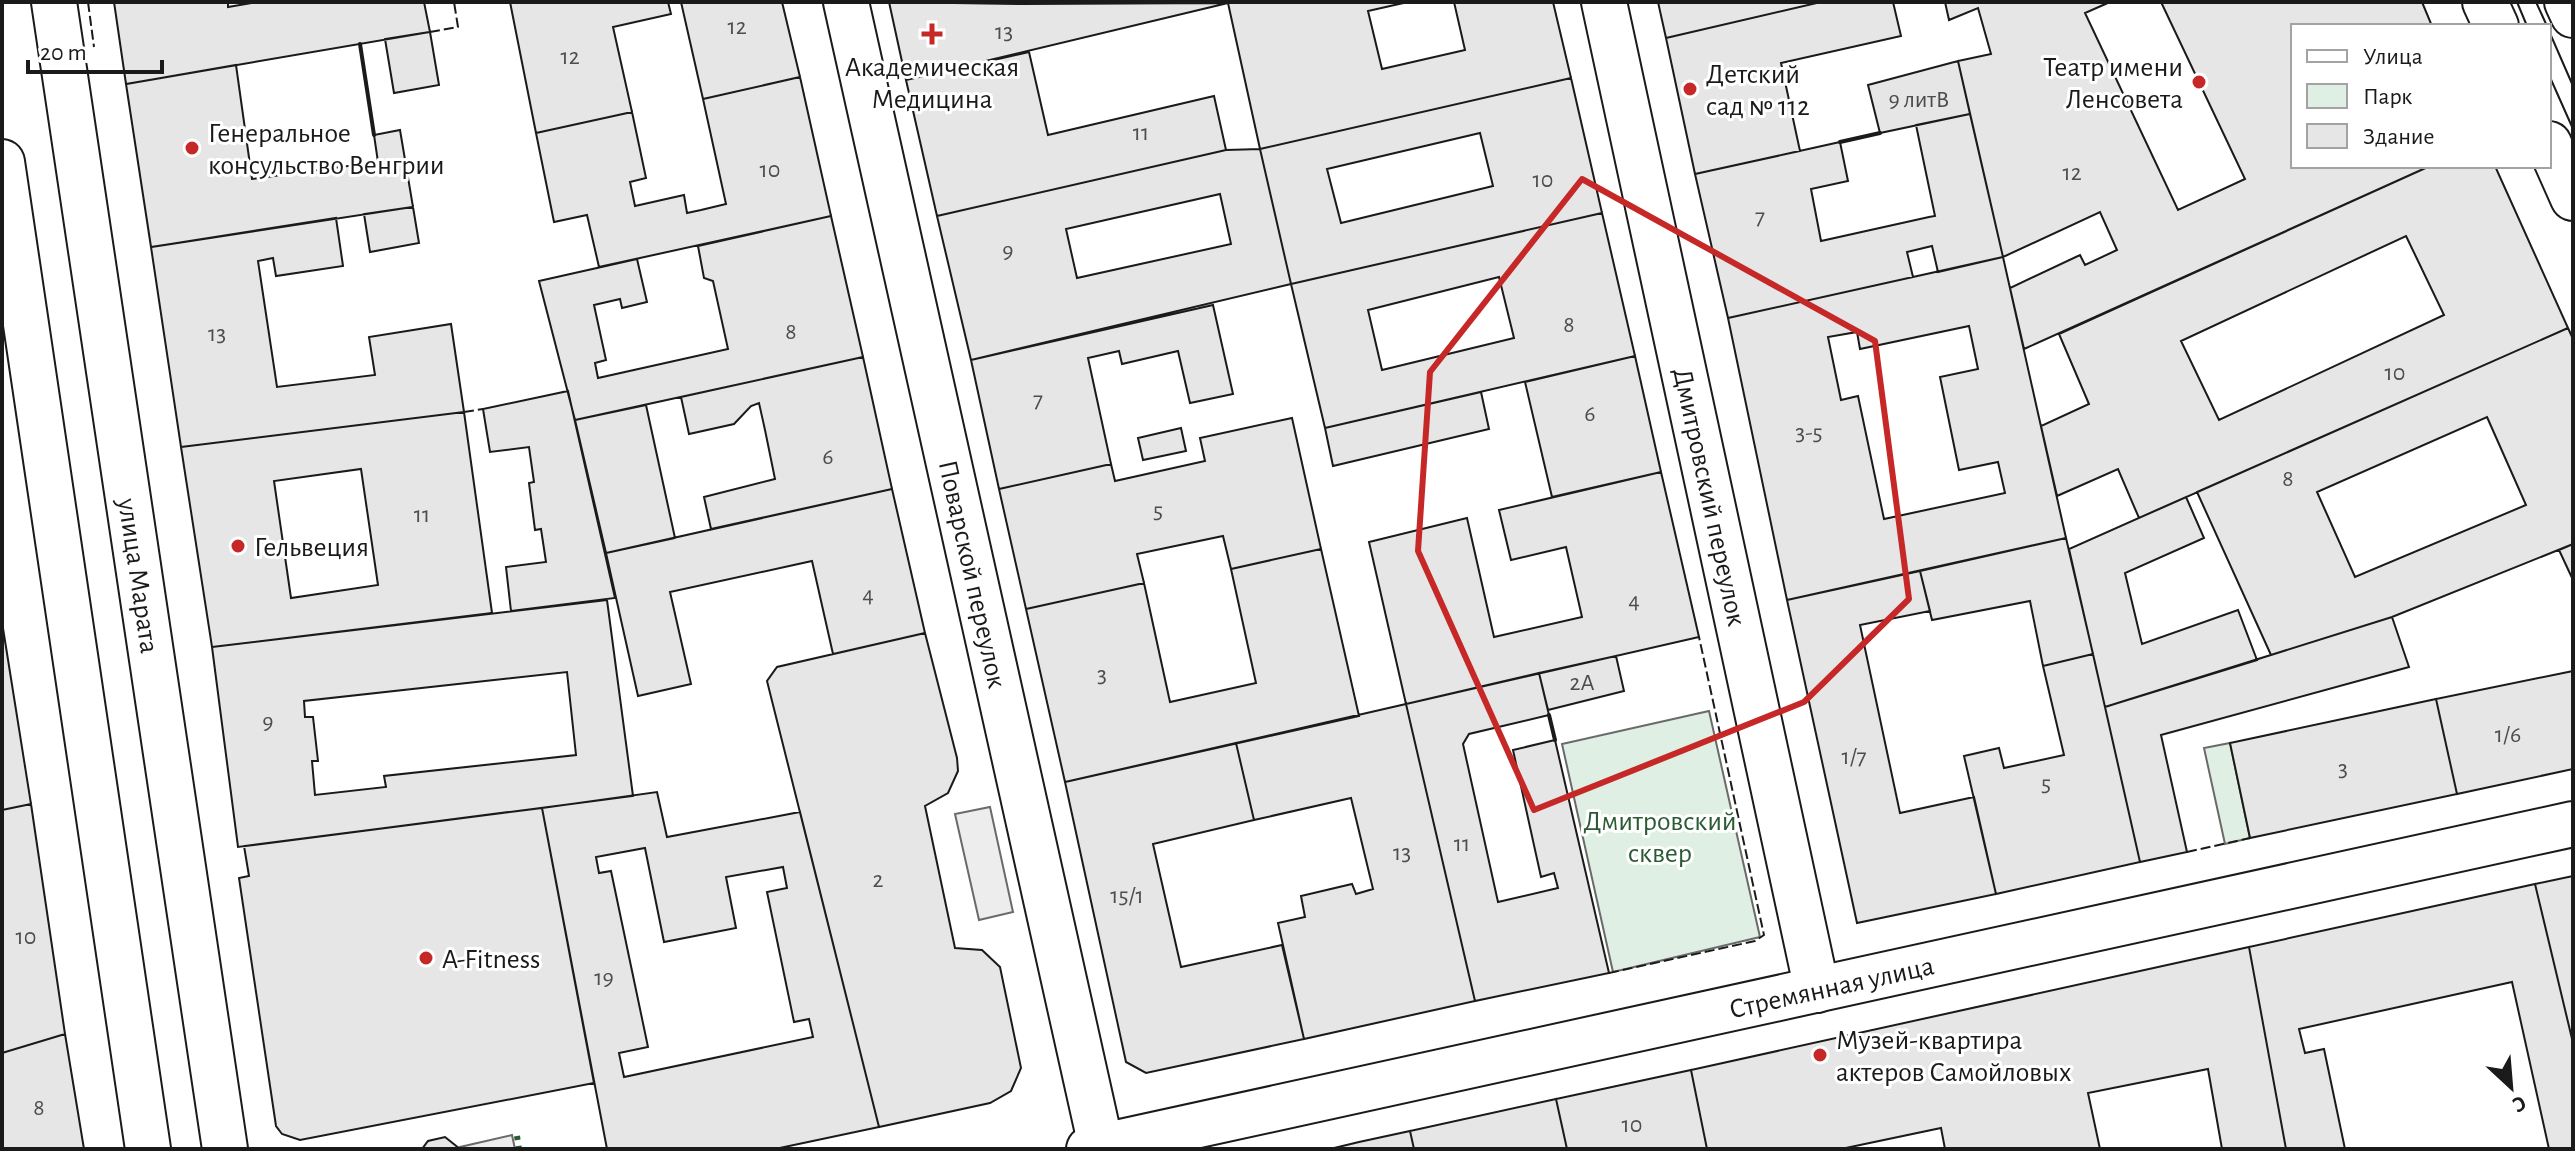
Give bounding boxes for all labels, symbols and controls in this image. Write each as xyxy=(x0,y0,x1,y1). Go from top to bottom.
house number: 12 xyxy=(727,15,747,39)
house number: 13 xyxy=(995,20,1013,44)
marker: Академическая Медицина xyxy=(921,23,943,45)
scale bar xyxy=(28,24,162,74)
legend xyxy=(2291,24,2551,168)
text: 20 m xyxy=(40,41,87,65)
house number: 12 xyxy=(560,45,580,69)
text: Улица xyxy=(2363,45,2423,69)
place label: Академическая Медицина xyxy=(845,54,1019,114)
place label: Театр имени Ленсовета xyxy=(2043,54,2183,114)
place label: Детский сад № 112 xyxy=(1706,61,1810,121)
marker: Театр имени Ленсовета xyxy=(2190,73,2208,91)
marker: Детский сад № 112 xyxy=(1681,80,1699,98)
text: Парк xyxy=(2363,85,2412,109)
house number: 9 литВ xyxy=(1889,88,1949,112)
place label: Генеральное консульство Венгрии xyxy=(208,120,445,180)
house number: 11 xyxy=(1133,121,1149,145)
text: Здание xyxy=(2363,125,2434,149)
marker: Генеральное консульство Венгрии xyxy=(183,139,201,157)
house number: 10 xyxy=(760,158,780,182)
house number: 12 xyxy=(2062,161,2082,185)
house number: 10 xyxy=(1533,168,1553,192)
house number: 7 xyxy=(1755,205,1765,229)
house number: 9 xyxy=(1002,239,1014,263)
house number: 8 xyxy=(1563,313,1575,337)
house number: 8 xyxy=(785,320,797,344)
house number: 13 xyxy=(208,322,226,346)
house number: 10 xyxy=(2385,361,2405,385)
street label: Дмитровский переулок xyxy=(1667,366,1750,629)
house number: 7 xyxy=(1033,388,1043,412)
house number: 6 xyxy=(1584,402,1596,426)
house number: 3-5 xyxy=(1795,421,1823,445)
house number: 6 xyxy=(822,445,834,469)
street label: Поварской переулок xyxy=(933,458,1011,691)
house number: 8 xyxy=(2282,467,2294,491)
street label: улица Марата xyxy=(112,496,163,656)
house number: 5 xyxy=(1153,499,1163,523)
house number: 11 xyxy=(414,503,430,527)
place label: Гельвеция xyxy=(254,534,369,562)
marker: Гельвеция xyxy=(229,537,247,555)
house number: 4 xyxy=(862,583,874,607)
house number: 4 xyxy=(1628,589,1640,613)
house number: 3 xyxy=(1097,663,1107,687)
house number: 2А xyxy=(1569,671,1595,695)
house number: 9 xyxy=(262,710,274,734)
house number: 1/6 xyxy=(2495,723,2521,747)
house number: 1/7 xyxy=(1841,745,1867,769)
house number: 3 xyxy=(2338,757,2348,781)
house number: 5 xyxy=(2041,772,2051,796)
park label: Дмитровский сквер xyxy=(1583,808,1737,868)
house number: 11 xyxy=(1454,832,1470,856)
house number: 13 xyxy=(1393,841,1411,865)
house number: 2 xyxy=(873,868,884,892)
house number: 15/1 xyxy=(1110,884,1144,908)
house number: 10 xyxy=(16,925,36,949)
place label: A-Fitness xyxy=(442,946,540,974)
marker: A-Fitness xyxy=(417,949,435,967)
street label: Стремянная улица xyxy=(1727,952,1937,1024)
house number: 19 xyxy=(594,966,614,990)
place label: Музей-квартира актеров Самойловых xyxy=(1836,1027,2071,1087)
marker: Музей-квартира актеров Самойловых xyxy=(1811,1046,1829,1064)
north arrow xyxy=(2471,1047,2551,1127)
text: С xyxy=(2509,1092,2530,1117)
house number: 8 xyxy=(33,1096,45,1120)
house number: 10 xyxy=(1622,1113,1642,1137)

